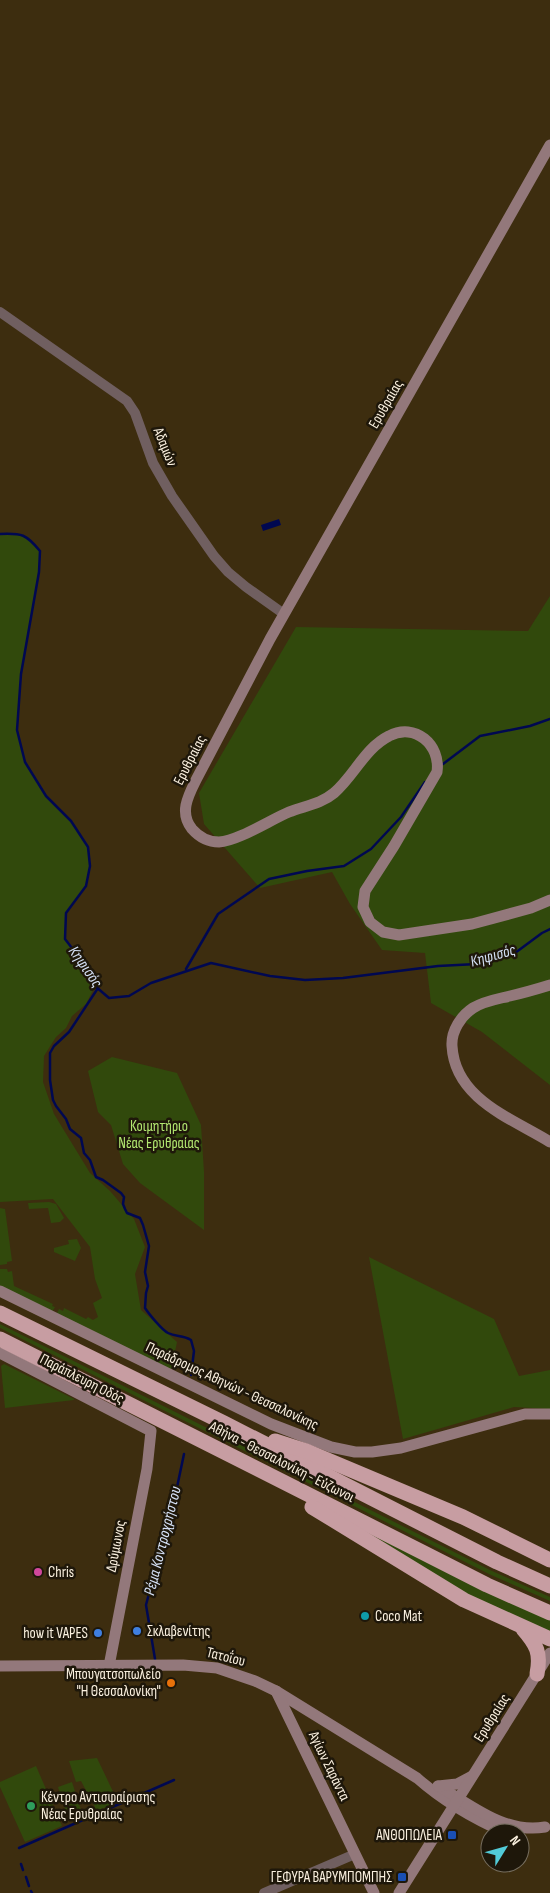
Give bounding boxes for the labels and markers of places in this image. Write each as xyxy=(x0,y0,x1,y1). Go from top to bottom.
place label: Chris xyxy=(48,1563,74,1582)
marker: Chris xyxy=(32,1566,44,1578)
place label: Coco Mat xyxy=(375,1607,423,1626)
marker: Coco Mat xyxy=(359,1610,371,1622)
place label: Σκλαβενίτης xyxy=(147,1622,211,1641)
place label: how it VAPES xyxy=(23,1624,88,1643)
marker: Σκλαβενίτης xyxy=(131,1625,143,1637)
marker: how it VAPES xyxy=(92,1627,104,1639)
place label: Μπουγατσοπωλείο "Η Θεσσαλονίκη" xyxy=(66,1665,161,1701)
marker: Μπουγατσοπωλείο "Η Θεσσαλονίκη" xyxy=(165,1677,177,1689)
place label: Κέντρο Αντισφαίρισης Νέας Ερυθραίας xyxy=(41,1788,155,1824)
marker: Κέντρο Αντισφαίρισης Νέας Ερυθραίας xyxy=(25,1800,37,1812)
place label: ΑΝΘΟΠΩΛΕΙΑ xyxy=(375,1826,443,1845)
marker: ΑΝΘΟΠΩΛΕΙΑ xyxy=(446,1829,458,1841)
place label: ΓΕΦΥΡΑ ΒΑΡΥΜΠΟΜΠΗΣ xyxy=(271,1868,392,1887)
marker: ΓΕΦΥΡΑ ΒΑΡΥΜΠΟΜΠΗΣ xyxy=(396,1871,408,1883)

